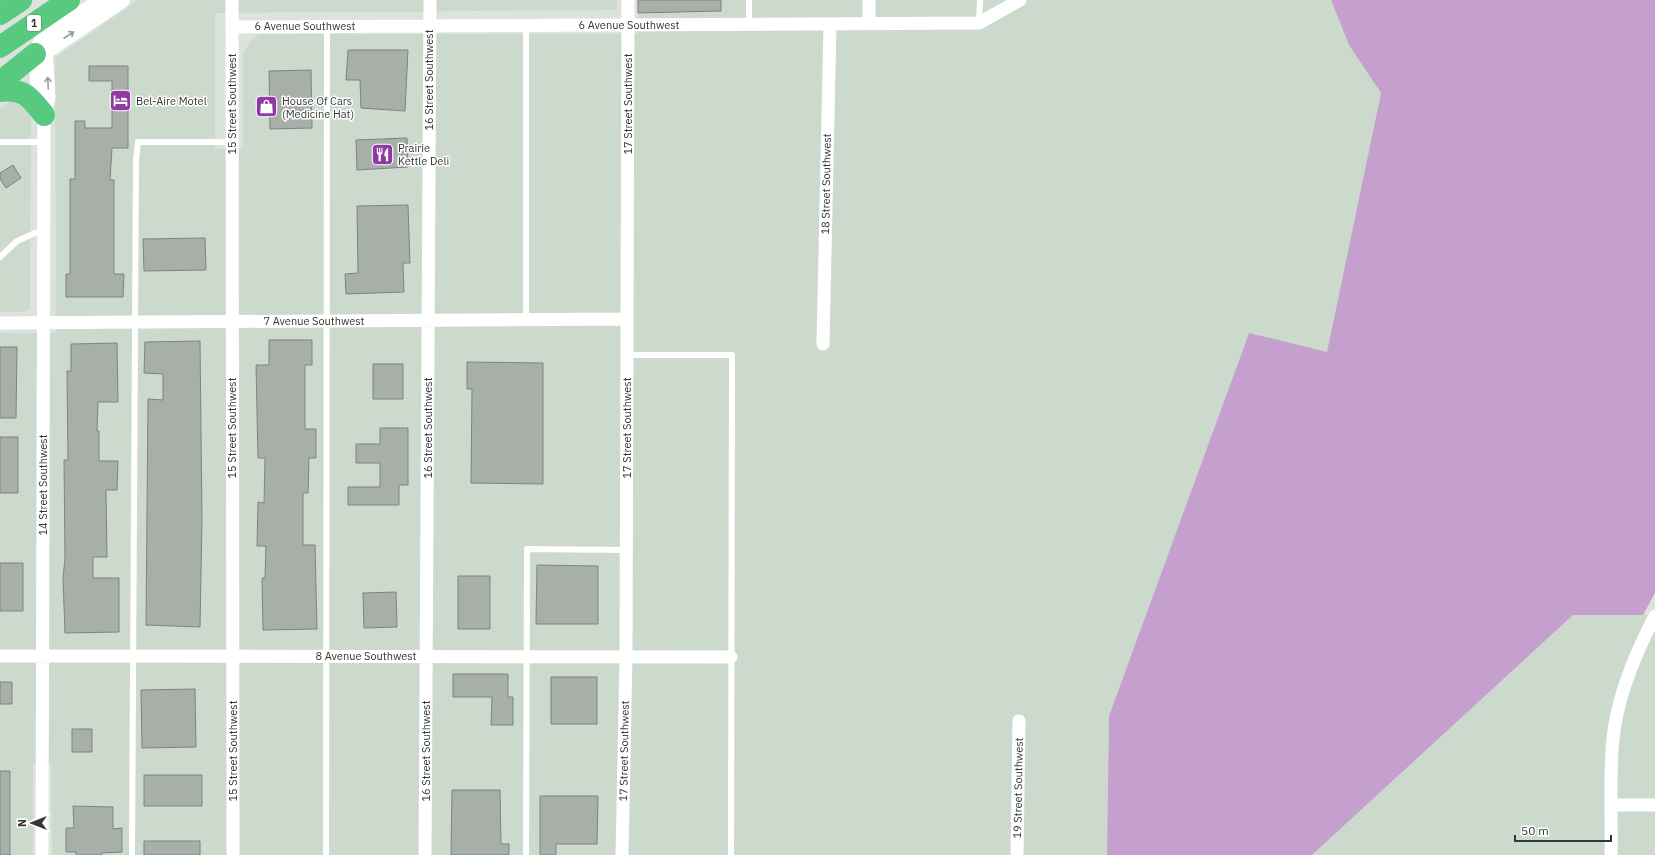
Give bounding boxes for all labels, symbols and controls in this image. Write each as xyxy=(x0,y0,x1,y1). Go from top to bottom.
road number: 1 xyxy=(27,15,41,31)
street label: 6 Avenue Southwest xyxy=(579,18,680,32)
street label: 6 Avenue Southwest xyxy=(255,19,356,33)
street label: 16 Street Southwest xyxy=(422,29,436,131)
one-way arrow xyxy=(63,31,74,39)
street label: 15 Street Southwest xyxy=(225,53,239,155)
street label: 17 Street Southwest xyxy=(621,53,635,155)
one-way arrow xyxy=(45,77,52,90)
hotel icon: Bel-Aire Motel xyxy=(107,88,133,114)
place label: Bel-Aire Motel xyxy=(136,94,207,108)
shop icon: House Of Cars (Medicine Hat) xyxy=(253,94,279,120)
place label: House Of Cars (Medicine Hat) xyxy=(282,94,354,121)
street label: 18 Street Southwest xyxy=(818,133,834,235)
restaurant icon: Prairie Kettle Deli xyxy=(369,141,395,167)
place label: Prairie Kettle Deli xyxy=(398,141,449,168)
street label: 7 Avenue Southwest xyxy=(264,314,365,328)
street label: 15 Street Southwest xyxy=(225,377,239,479)
street label: 16 Street Southwest xyxy=(421,377,435,479)
street label: 17 Street Southwest xyxy=(620,377,634,479)
street label: 14 Street Southwest xyxy=(36,434,50,536)
street label: 8 Avenue Southwest xyxy=(316,649,417,663)
street label: 15 Street Southwest xyxy=(226,700,240,802)
street label: 16 Street Southwest xyxy=(419,700,433,802)
street label: 17 Street Southwest xyxy=(616,700,632,802)
street label: 19 Street Southwest xyxy=(1010,737,1026,839)
north arrow xyxy=(12,803,52,843)
scale bar xyxy=(1515,817,1611,843)
text: N xyxy=(15,819,29,827)
text: 50 m xyxy=(1521,823,1549,838)

